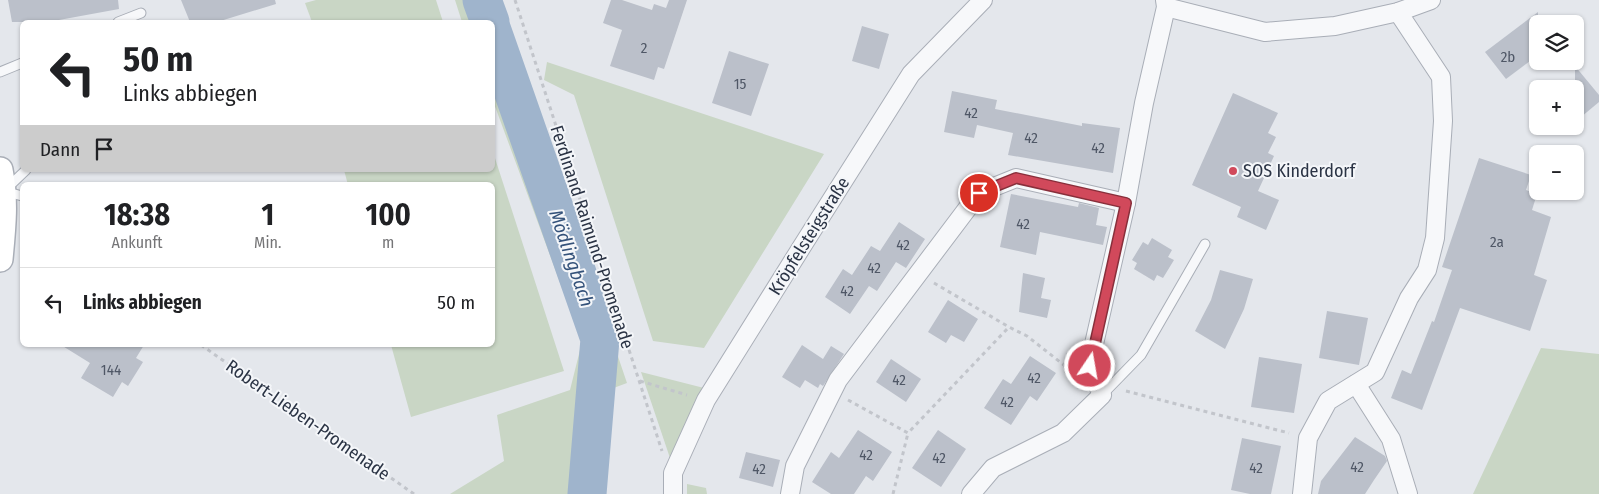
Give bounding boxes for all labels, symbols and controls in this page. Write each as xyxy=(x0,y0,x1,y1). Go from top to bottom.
map controls xyxy=(1529,15,1584,200)
button: layers xyxy=(1529,15,1584,70)
text: 50 m xyxy=(123,38,193,80)
house number: 2 xyxy=(641,39,648,57)
icon: left xyxy=(40,40,105,105)
house number: 2b xyxy=(1501,48,1515,66)
house number: 15 xyxy=(734,75,746,93)
text: Links abbiegen xyxy=(123,80,258,107)
button: + xyxy=(1529,80,1584,135)
house number: 42 xyxy=(964,104,978,122)
street label: Ferdinand Raimund-Promenade xyxy=(545,122,639,352)
house number: 42 xyxy=(1024,129,1038,147)
icon: arrive xyxy=(90,135,118,163)
text: Dann xyxy=(40,138,80,161)
house number: 42 xyxy=(1091,139,1105,157)
button: − xyxy=(1529,145,1584,200)
place label: SOS Kinderdorf xyxy=(1243,160,1357,182)
marker: SOS Kinderdorf xyxy=(1227,165,1239,177)
pin xyxy=(958,172,1000,214)
street label: Kröpfelsteigstraße xyxy=(764,173,854,299)
icon: arrive xyxy=(965,179,993,207)
text: 18:38 xyxy=(104,197,170,233)
text: 1 xyxy=(261,197,274,233)
text: 100 xyxy=(365,197,411,233)
water label: Mödlingbach xyxy=(544,207,599,310)
house number: 42 xyxy=(1016,215,1030,233)
text: Ankunft xyxy=(111,233,163,252)
text: Min. xyxy=(254,233,281,252)
text: m xyxy=(382,233,394,252)
house number: 2a xyxy=(1490,233,1504,251)
house number: 42 xyxy=(896,236,910,254)
house number: 42 xyxy=(867,259,881,277)
house number: 42 xyxy=(840,282,854,300)
icon: left xyxy=(40,289,68,317)
text: Links abbiegen xyxy=(83,291,202,314)
text: 50 m xyxy=(437,291,475,314)
position arrow xyxy=(1063,339,1115,391)
street label: Robert-Lieben-Promenade xyxy=(222,355,394,485)
house number: 144 xyxy=(101,361,121,379)
house number: 42 xyxy=(1027,369,1041,387)
house number: 42 xyxy=(892,371,906,389)
house number: 42 xyxy=(1000,393,1014,411)
house number: 42 xyxy=(859,446,873,464)
house number: 42 xyxy=(932,449,946,467)
house number: 42 xyxy=(1350,458,1364,476)
house number: 42 xyxy=(1249,459,1263,477)
house number: 42 xyxy=(752,460,766,478)

